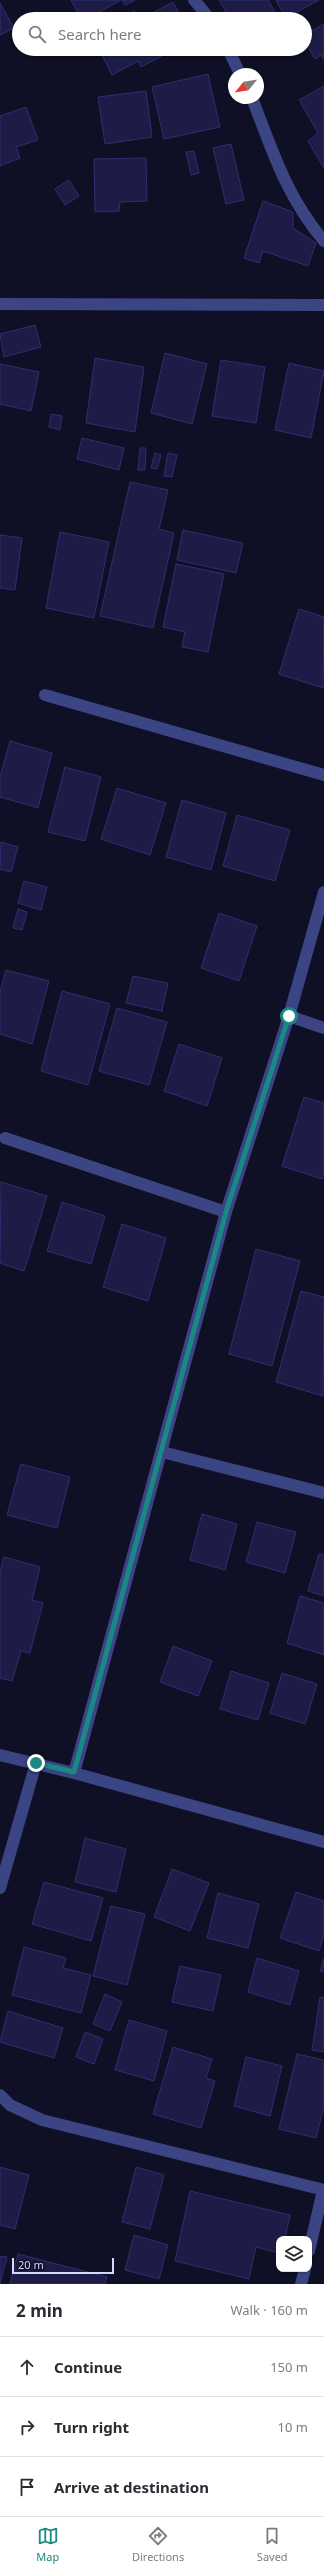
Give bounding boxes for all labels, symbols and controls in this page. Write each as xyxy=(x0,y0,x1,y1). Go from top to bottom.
search box xyxy=(12,12,312,56)
icon: search xyxy=(26,23,48,45)
text: Search here xyxy=(58,24,141,44)
north arrow xyxy=(228,68,264,104)
route start xyxy=(280,1007,298,1025)
route end xyxy=(27,1754,45,1772)
map controls xyxy=(276,2236,312,2272)
button: layers xyxy=(276,2236,312,2272)
scale bar xyxy=(12,2256,114,2275)
text: 20 m xyxy=(18,2257,44,2272)
text: 2 min xyxy=(16,2299,63,2322)
text: Walk · 160 m xyxy=(230,2301,308,2319)
icon: ahead xyxy=(16,2356,38,2378)
text: Continue xyxy=(54,2357,122,2377)
text: 150 m xyxy=(270,2358,308,2376)
icon: right xyxy=(16,2416,38,2438)
text: Turn right xyxy=(54,2417,129,2437)
text: 10 m xyxy=(278,2418,308,2436)
icon: arrive xyxy=(16,2476,38,2498)
text: Arrive at destination xyxy=(54,2477,209,2497)
tab: Map xyxy=(36,2525,59,2564)
tab: Directions xyxy=(132,2525,184,2564)
tab: Saved xyxy=(257,2525,288,2564)

